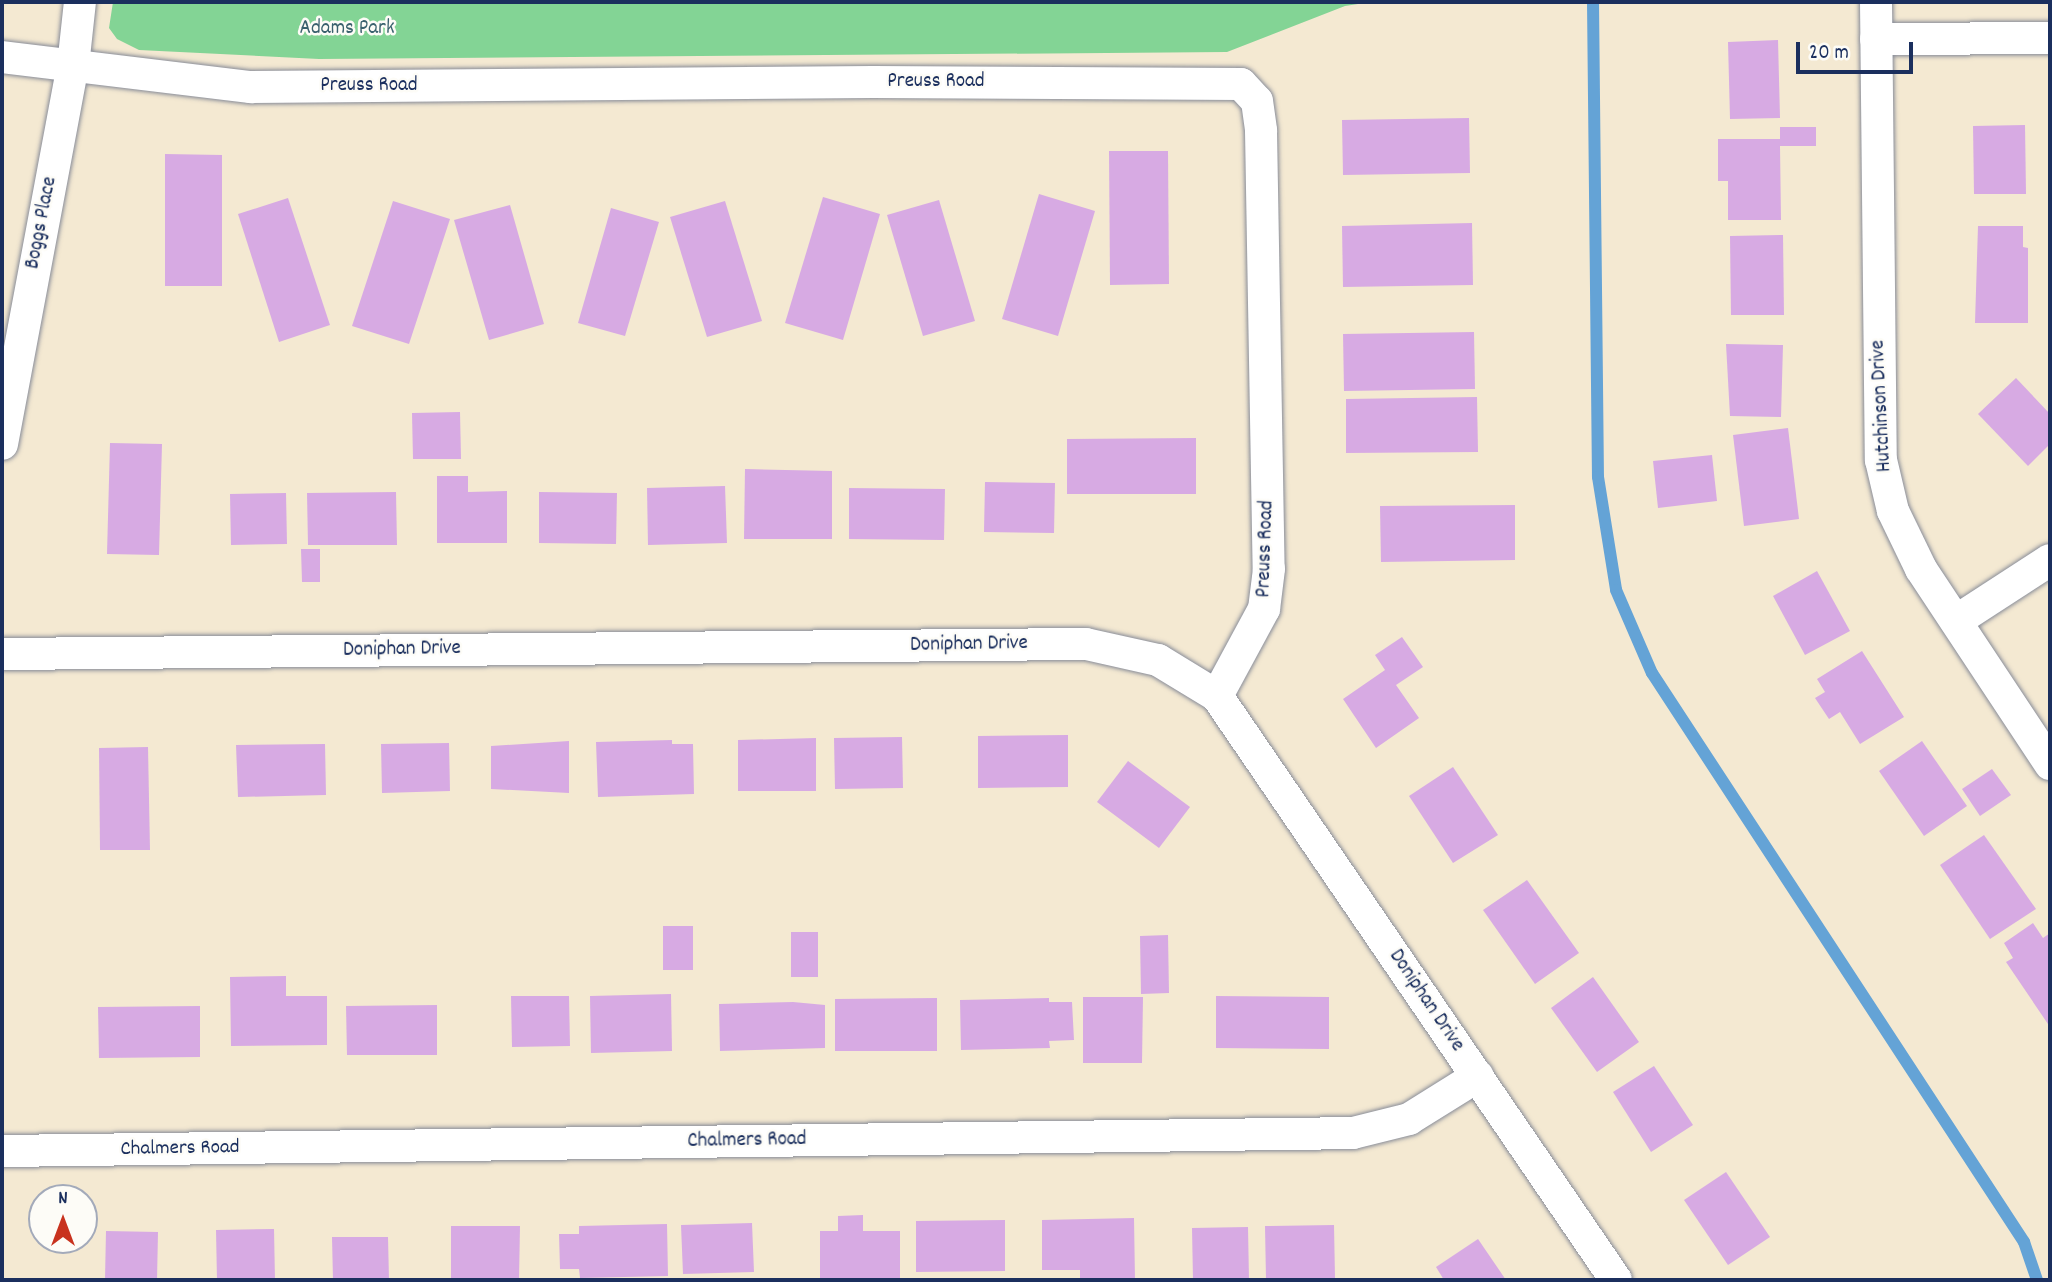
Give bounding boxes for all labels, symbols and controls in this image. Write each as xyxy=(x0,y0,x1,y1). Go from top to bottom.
park label: Adams Park xyxy=(299,16,395,42)
scale bar xyxy=(1800,28,1917,72)
text: 20 m xyxy=(1809,39,1849,69)
street label: Preuss Road xyxy=(887,69,985,95)
street label: Preuss Road xyxy=(320,73,418,99)
street label: Boggs Place xyxy=(21,175,63,271)
street label: Hutchinson Drive xyxy=(1866,339,1898,473)
street label: Preuss Road xyxy=(1252,500,1280,598)
street label: Doniphan Drive xyxy=(910,631,1028,659)
street label: Doniphan Drive xyxy=(343,636,461,664)
street label: Doniphan Drive xyxy=(1383,945,1469,1057)
street label: Chalmers Road xyxy=(687,1127,807,1155)
street label: Chalmers Road xyxy=(120,1135,240,1163)
north arrow xyxy=(28,1184,98,1254)
text: N xyxy=(58,1186,68,1213)

